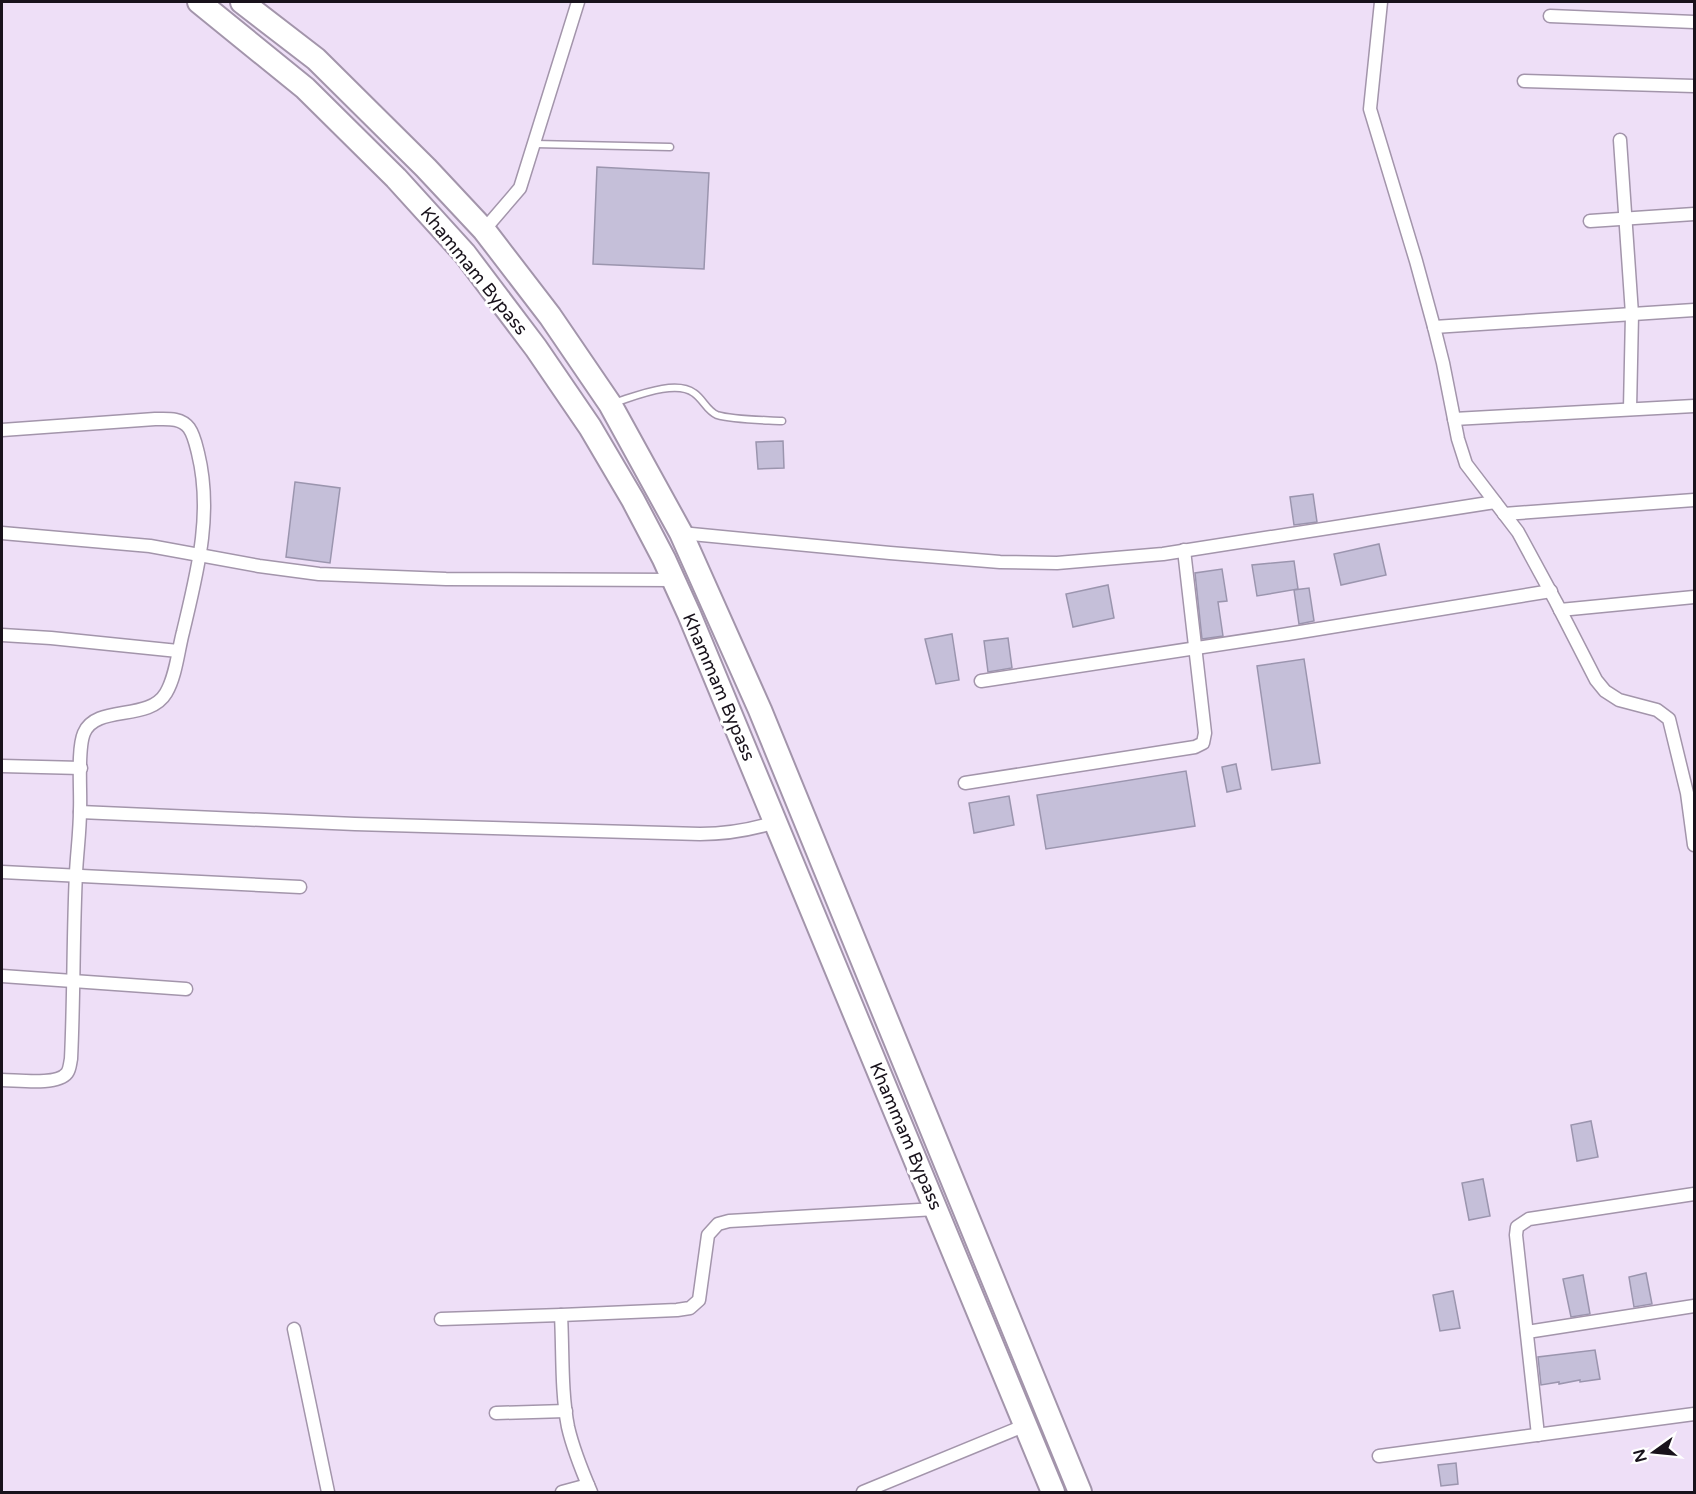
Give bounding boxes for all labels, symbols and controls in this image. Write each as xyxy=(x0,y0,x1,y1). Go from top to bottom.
street label: Khammam Bypass xyxy=(416,203,532,339)
street label: Khammam Bypass xyxy=(678,610,760,764)
street label: Khammam Bypass xyxy=(865,1059,947,1213)
north arrow xyxy=(1624,1422,1684,1482)
text: N xyxy=(1629,1447,1652,1464)

